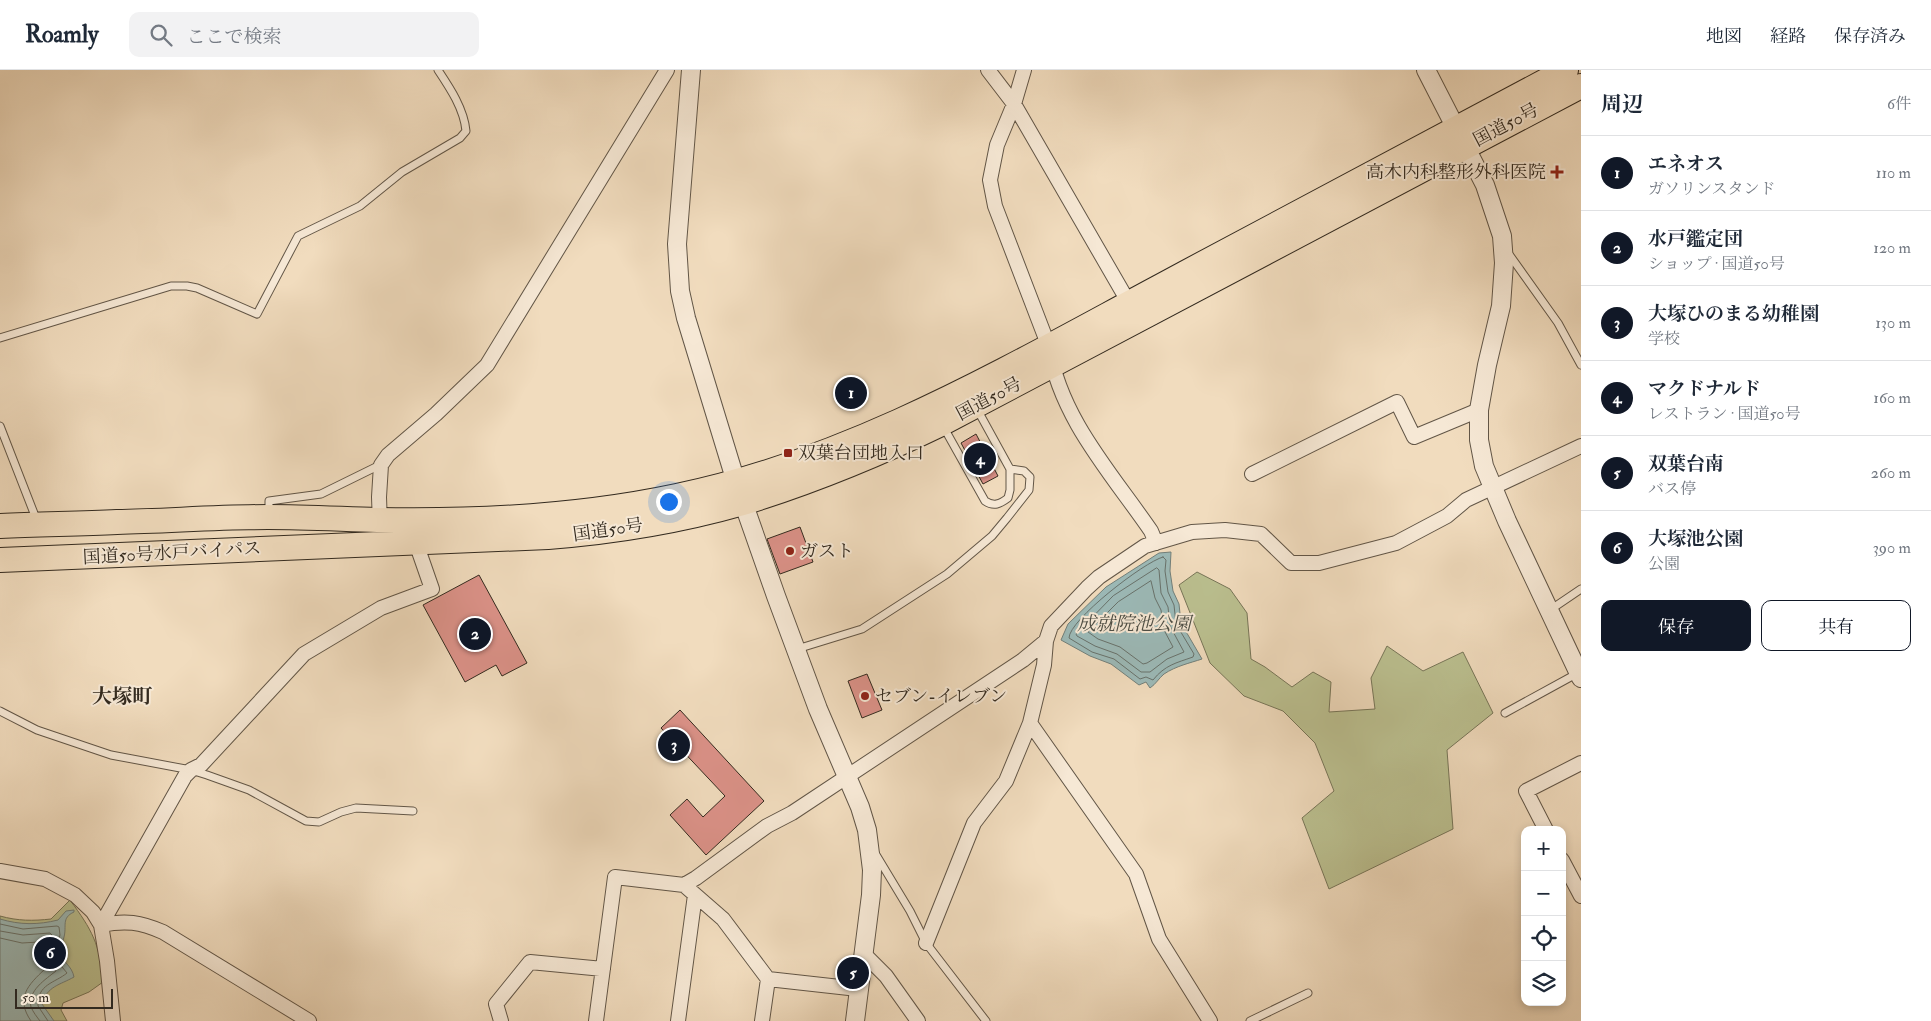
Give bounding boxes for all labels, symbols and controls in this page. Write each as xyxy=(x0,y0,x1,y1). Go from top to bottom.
search box xyxy=(129,12,479,57)
text: Roamly xyxy=(25,19,99,50)
icon: search xyxy=(147,21,175,49)
text: ここで検索 xyxy=(187,25,282,49)
text: 地図 xyxy=(1706,25,1742,48)
text: 経路 xyxy=(1770,25,1806,48)
text: 保存済み xyxy=(1834,25,1906,48)
text: 周辺 xyxy=(1601,91,1643,118)
text: 6件 xyxy=(1887,94,1911,114)
street label: 国道50号 xyxy=(1469,98,1543,152)
text: エネオス xyxy=(1648,152,1724,176)
place label: 高木内科整形外科医院 xyxy=(1366,161,1546,184)
text: 1 xyxy=(1614,163,1620,183)
text: 110 m xyxy=(1876,163,1911,183)
marker: 高木内科整形外科医院 xyxy=(1550,165,1564,179)
text: ガソリンスタンド xyxy=(1648,179,1776,199)
text: 水戸鑑定団 xyxy=(1648,227,1743,251)
text: 2 xyxy=(1613,238,1621,258)
text: 120 m xyxy=(1873,238,1911,258)
text: ショップ · 国道50号 xyxy=(1648,254,1785,274)
text: 大塚ひのまる幼稚園 xyxy=(1648,302,1819,326)
text: 3 xyxy=(1614,313,1620,333)
text: 130 m xyxy=(1875,313,1911,333)
text: 学校 xyxy=(1648,329,1680,349)
street label: 国道50号 xyxy=(952,372,1026,426)
pin: 1 xyxy=(835,374,867,412)
text: マクドナルド xyxy=(1648,377,1761,401)
text: 4 xyxy=(1613,388,1621,408)
text: 160 m xyxy=(1873,388,1911,408)
text: レストラン · 国道50号 xyxy=(1648,404,1801,424)
pin: 4 xyxy=(964,440,996,478)
place label: 双葉台団地入口 xyxy=(798,442,924,465)
marker: 双葉台団地入口 xyxy=(782,447,794,459)
text: 双葉台南 xyxy=(1648,452,1724,476)
text: 5 xyxy=(1613,463,1621,483)
text: 260 m xyxy=(1871,463,1911,483)
text: バス停 xyxy=(1648,479,1696,499)
your location xyxy=(656,489,682,515)
street label: 国道50号 xyxy=(571,514,645,546)
text: 大塚池公園 xyxy=(1648,527,1743,551)
street label: 国道50号水戸バイパス xyxy=(82,537,262,569)
text: 6 xyxy=(1613,538,1621,558)
text: 390 m xyxy=(1873,538,1911,558)
place label: ガスト xyxy=(800,540,854,563)
marker: ガスト xyxy=(784,545,796,557)
text: 公園 xyxy=(1648,554,1680,574)
button: 保存 xyxy=(1601,600,1751,651)
button: 共有 xyxy=(1761,600,1911,651)
water label: 成就院池公園 xyxy=(1077,612,1194,636)
pin: 2 xyxy=(459,615,491,653)
district label: 大塚町 xyxy=(92,684,153,709)
place label: セブン-イレブン xyxy=(875,685,1007,708)
marker: セブン-イレブン xyxy=(859,690,871,702)
pin: 3 xyxy=(658,726,690,764)
map controls xyxy=(1521,826,1566,1006)
button: + xyxy=(1521,826,1566,871)
button: − xyxy=(1521,871,1566,916)
button: locate xyxy=(1521,916,1566,961)
pin: 6 xyxy=(34,934,66,972)
pin: 5 xyxy=(837,954,869,992)
button: layers xyxy=(1521,961,1566,1006)
scale bar xyxy=(15,986,112,1009)
text: 50 m xyxy=(22,989,49,1006)

